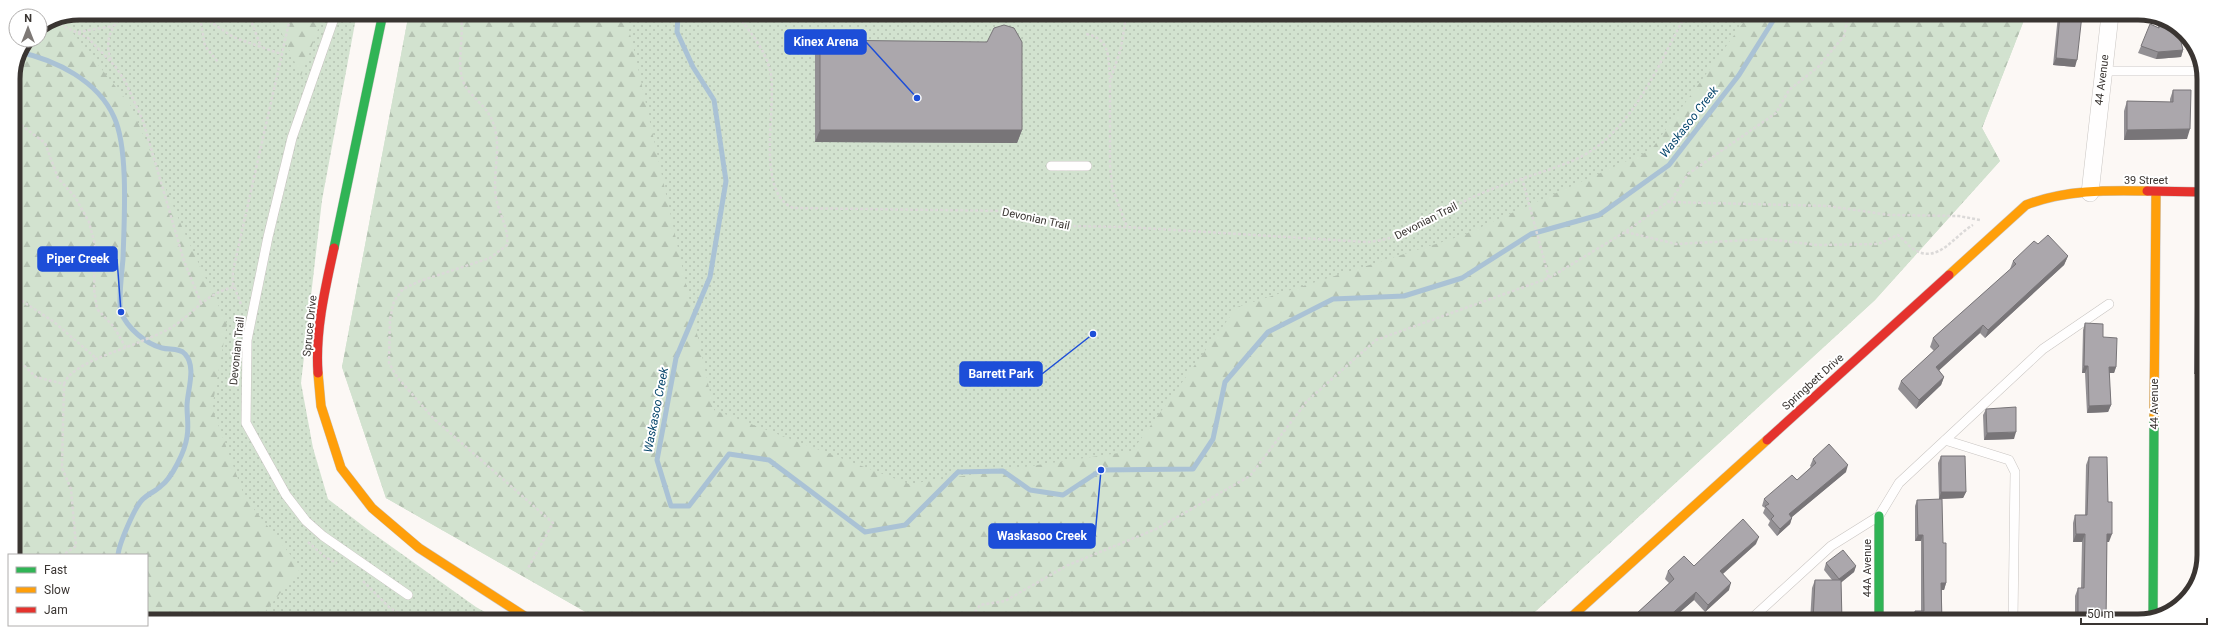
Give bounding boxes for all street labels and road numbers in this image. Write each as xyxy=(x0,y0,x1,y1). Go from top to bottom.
street label: 44 Avenue xyxy=(2092,54,2112,106)
street label: 39 Street xyxy=(2124,174,2168,187)
street label: Devonian Trail xyxy=(1392,200,1460,242)
street label: Devonian Trail xyxy=(1001,205,1071,233)
street label: Spruce Drive xyxy=(300,295,320,357)
street label: Devonian Trail xyxy=(227,316,247,386)
street label: Springbett Drive xyxy=(1780,351,1846,413)
street label: 44 Avenue xyxy=(2148,378,2161,430)
street label: 44A Avenue xyxy=(1861,539,1874,597)

